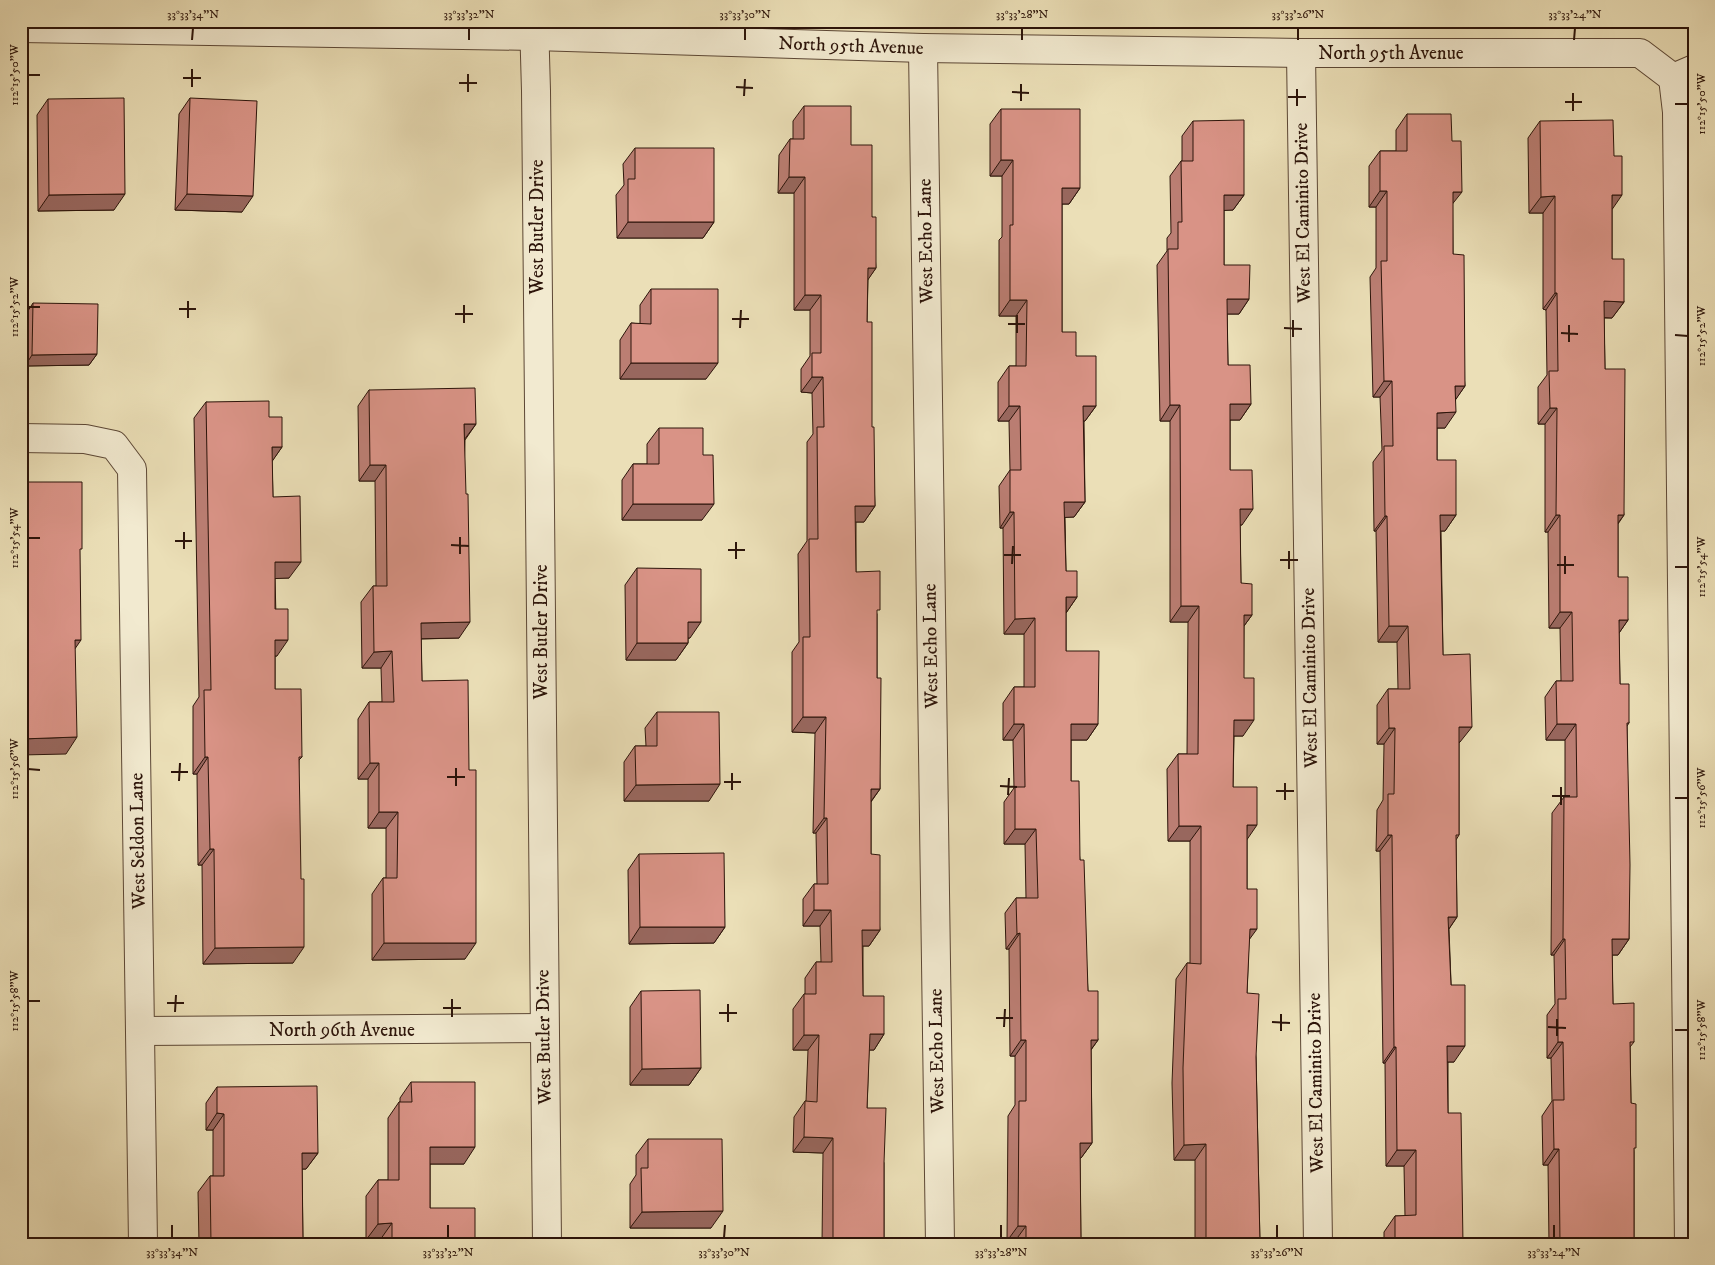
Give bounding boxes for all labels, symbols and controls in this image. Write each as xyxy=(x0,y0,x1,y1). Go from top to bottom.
text: 33°33'34"N xyxy=(167,7,219,22)
text: 33°33'32"N xyxy=(444,7,495,22)
text: 33°33'30"N xyxy=(719,7,771,22)
text: 33°33'28"N xyxy=(996,7,1048,22)
text: 33°33'26"N xyxy=(1272,7,1325,22)
text: 33°33'24"N xyxy=(1548,7,1602,22)
street label: North 95th Avenue xyxy=(778,32,924,60)
street label: North 95th Avenue xyxy=(1318,42,1464,65)
text: 112°15'50"W xyxy=(7,43,22,106)
text: 112°15'50"W xyxy=(1694,72,1709,135)
street label: West El Caminito Drive xyxy=(1290,122,1316,304)
street label: West Butler Drive xyxy=(526,159,549,296)
street label: West Echo Lane xyxy=(913,178,939,305)
text: 112°15'52"W xyxy=(7,276,22,337)
text: 112°15'52"W xyxy=(1694,305,1709,366)
text: 112°15'54"W xyxy=(7,506,22,569)
text: 112°15'54"W xyxy=(1694,535,1709,598)
street label: West Butler Drive xyxy=(530,564,553,701)
street label: West Echo Lane xyxy=(918,583,944,710)
street label: West El Caminito Drive xyxy=(1297,587,1323,769)
text: 112°15'56"W xyxy=(7,737,22,800)
text: 112°15'56"W xyxy=(1694,766,1709,829)
street label: West Seldon Lane xyxy=(125,772,151,911)
street label: West Butler Drive xyxy=(531,969,557,1106)
text: 112°15'58"W xyxy=(7,970,22,1031)
street label: West Echo Lane xyxy=(924,988,950,1115)
street label: West El Caminito Drive xyxy=(1303,992,1329,1174)
text: 112°15'58"W xyxy=(1694,999,1709,1060)
street label: North 96th Avenue xyxy=(269,1019,415,1042)
text: 33°33'34"N xyxy=(146,1245,198,1260)
text: 33°33'32"N xyxy=(423,1245,474,1260)
text: 33°33'30"N xyxy=(698,1245,750,1260)
text: 33°33'28"N xyxy=(975,1245,1027,1260)
text: 33°33'26"N xyxy=(1251,1245,1304,1260)
text: 33°33'24"N xyxy=(1527,1245,1581,1260)

